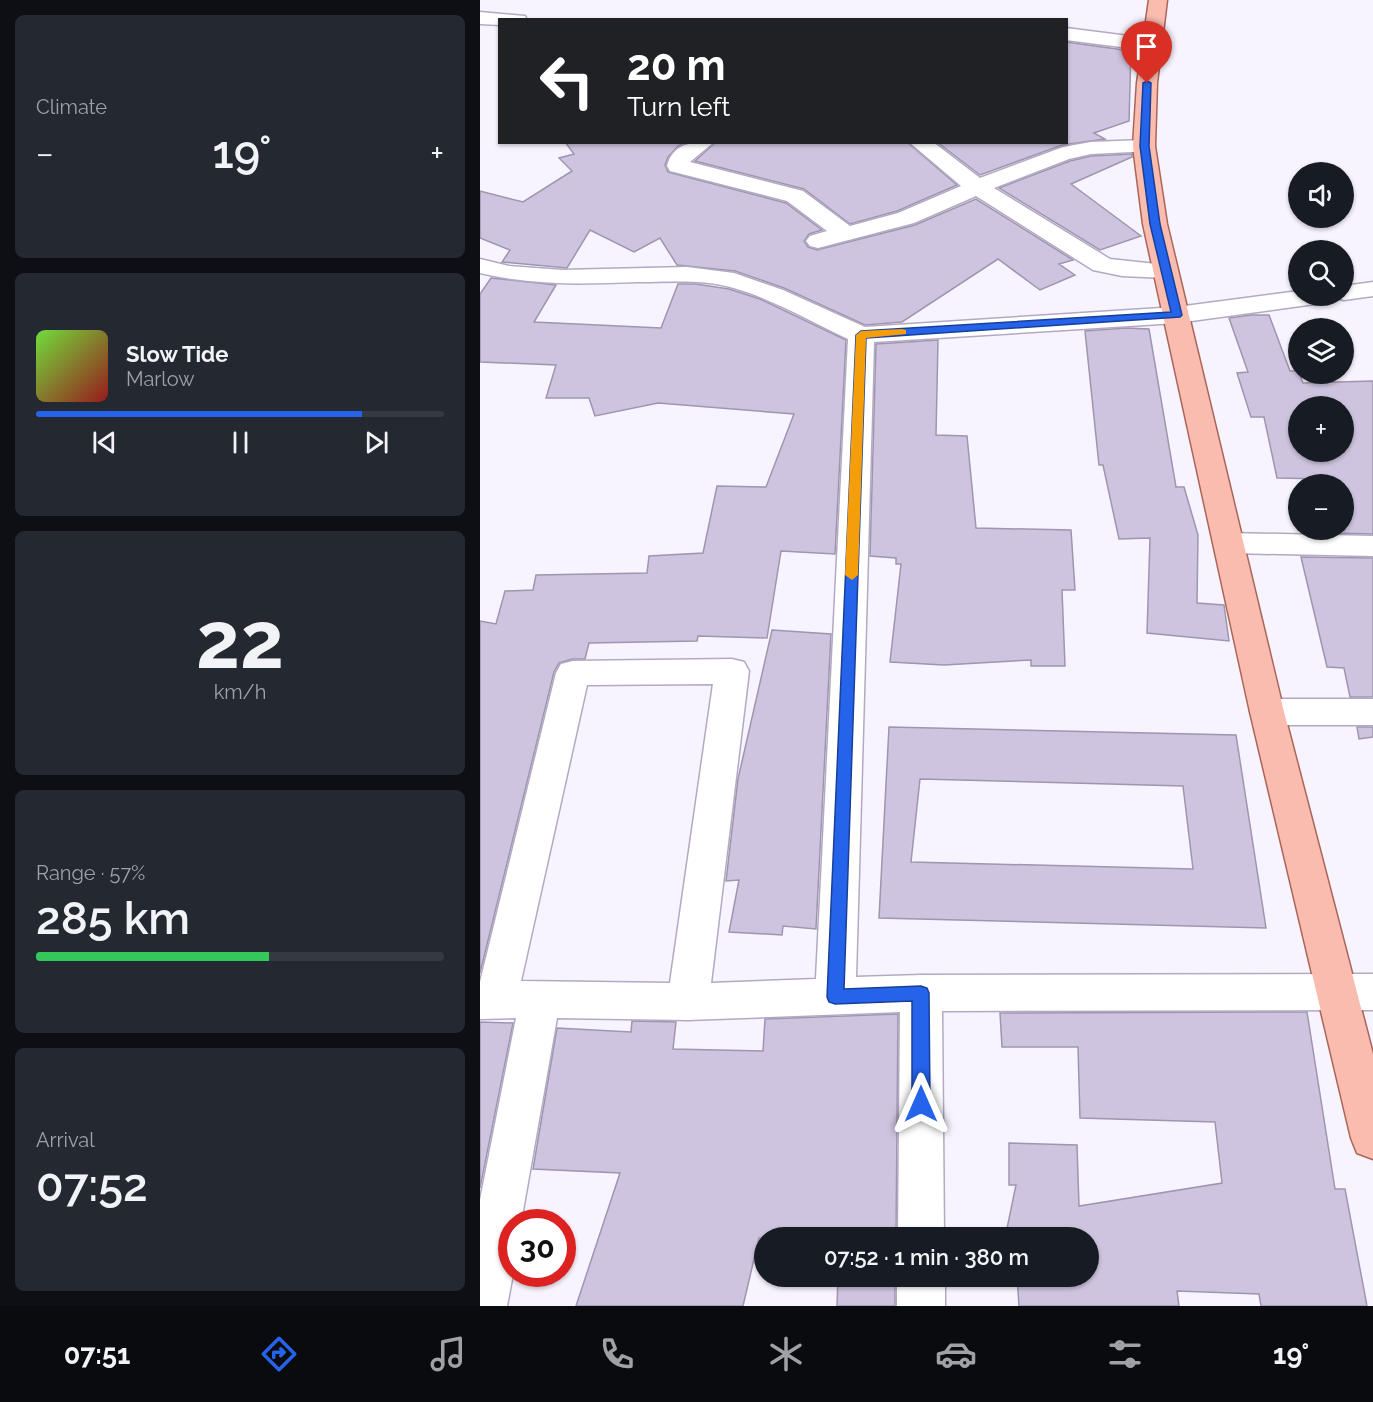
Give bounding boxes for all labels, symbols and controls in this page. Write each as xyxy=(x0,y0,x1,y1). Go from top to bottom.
pin xyxy=(1121,21,1172,83)
icon: arrive xyxy=(1130,30,1163,63)
text: 20 m xyxy=(627,41,726,90)
icon: left xyxy=(528,42,606,120)
text: Turn left xyxy=(627,91,730,122)
text: Climate xyxy=(36,95,107,119)
text: 19° xyxy=(213,126,271,179)
text: − xyxy=(36,134,54,173)
text: + xyxy=(430,134,444,173)
map controls xyxy=(1288,162,1354,540)
button: sound xyxy=(1288,162,1354,228)
button: search xyxy=(1288,240,1354,306)
button: layers xyxy=(1288,318,1354,384)
text: Slow Tide xyxy=(126,341,228,367)
text: Marlow xyxy=(126,367,195,391)
button: + xyxy=(1288,396,1354,462)
icon: previous xyxy=(88,426,121,459)
icon: pause xyxy=(224,426,257,459)
icon: next xyxy=(360,426,393,459)
button: − xyxy=(1288,474,1354,540)
text: 22 xyxy=(196,595,284,686)
text: km/h xyxy=(214,680,266,704)
text: Range · 57% xyxy=(36,861,145,885)
text: 285 km xyxy=(36,892,190,945)
position arrow xyxy=(889,1072,953,1136)
text: Arrival xyxy=(36,1128,95,1152)
text: 07:52 xyxy=(36,1159,148,1212)
speed limit sign: 30 xyxy=(498,1209,576,1287)
text: 07:52 · 1 min · 380 m xyxy=(824,1244,1029,1270)
icon: directions xyxy=(258,1333,300,1375)
icon: music xyxy=(427,1333,469,1375)
icon: phone xyxy=(596,1333,638,1375)
icon: climate xyxy=(765,1333,807,1375)
icon: car xyxy=(935,1333,977,1375)
icon: filters xyxy=(1104,1333,1146,1375)
text: 07:51 xyxy=(64,1339,130,1370)
text: 19° xyxy=(1273,1339,1309,1370)

